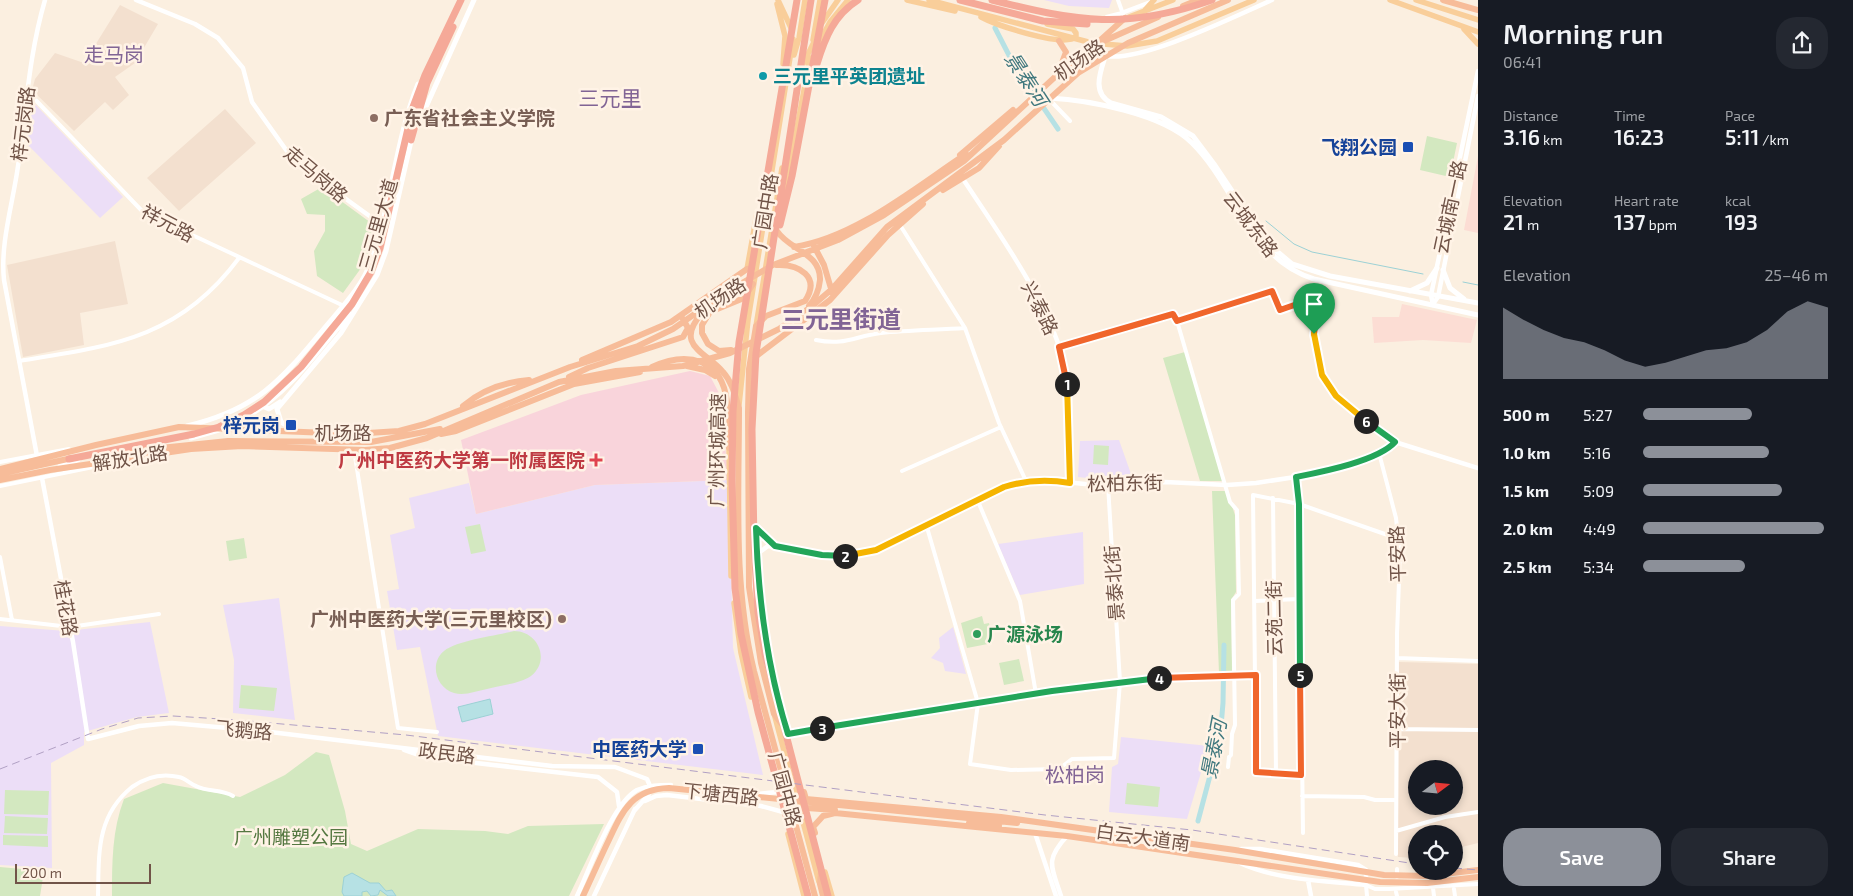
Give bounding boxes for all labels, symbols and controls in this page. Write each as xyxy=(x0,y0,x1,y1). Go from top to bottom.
text: Morning run xyxy=(1503,16,1663,50)
button: share xyxy=(1776,17,1828,69)
street label: 机场路 xyxy=(1049,34,1109,85)
district label: 走马岗 xyxy=(84,42,144,66)
water label: 景泰河 xyxy=(1000,47,1055,114)
text: 06:41 xyxy=(1503,52,1542,71)
place label: 三元里平英团遗址 xyxy=(773,64,925,87)
marker: 三元里平英团遗址 xyxy=(757,70,769,82)
street label: 梓元岗路 xyxy=(6,85,39,163)
district label: 三元里 xyxy=(579,85,642,110)
place label: 广东省社会主义学院 xyxy=(384,106,555,129)
text: Distance xyxy=(1503,107,1558,124)
text: Time xyxy=(1614,107,1645,124)
text: Pace xyxy=(1725,107,1755,124)
marker: 广东省社会主义学院 xyxy=(368,112,380,124)
text: 3.16 xyxy=(1503,124,1540,149)
text: 16:23 xyxy=(1614,124,1664,149)
text: 5:11 xyxy=(1725,124,1759,149)
text: km xyxy=(1540,131,1562,148)
text: /km xyxy=(1759,131,1789,148)
place label: 飞翔公园 xyxy=(1321,135,1397,158)
street label: 走马岗路 xyxy=(280,140,353,207)
marker: 飞翔公园 xyxy=(1401,140,1415,154)
street label: 云城南一路 xyxy=(1428,158,1471,256)
street label: 广园中路 xyxy=(747,172,782,250)
street label: 三元里大道 xyxy=(353,176,402,274)
street label: 云城东路 xyxy=(1219,186,1283,261)
text: Elevation xyxy=(1503,192,1562,209)
text: Heart rate xyxy=(1614,192,1679,209)
text: kcal xyxy=(1725,192,1751,209)
street label: 祥元路 xyxy=(138,199,199,246)
text: 21 xyxy=(1503,209,1524,234)
text: 137 xyxy=(1614,209,1646,234)
text: 193 xyxy=(1725,209,1758,234)
text: m xyxy=(1524,216,1539,233)
text: bpm xyxy=(1646,216,1677,233)
text: Elevation xyxy=(1503,265,1571,284)
text: 25–46 m xyxy=(1764,265,1828,284)
street label: 机场路 xyxy=(690,272,750,323)
street label: 兴泰路 xyxy=(1017,277,1064,338)
pin xyxy=(1293,283,1335,334)
icon: arrive xyxy=(1300,290,1328,318)
district label: 三元里街道 xyxy=(781,304,901,333)
pin: 1 xyxy=(1054,372,1080,396)
text: 1 xyxy=(1064,376,1071,393)
street label: 广州环城高速 xyxy=(704,393,729,507)
text: 500 m xyxy=(1503,405,1550,424)
text: 5:27 xyxy=(1583,405,1613,424)
pin: 6 xyxy=(1354,408,1378,434)
place label: 梓元岗 xyxy=(223,413,280,436)
text: 6 xyxy=(1362,413,1371,430)
marker: 梓元岗 xyxy=(284,418,298,432)
street label: 机场路 xyxy=(314,421,372,444)
street label: 解放北路 xyxy=(91,440,169,475)
text: 1.0 km xyxy=(1503,443,1550,462)
text: 5:16 xyxy=(1583,443,1611,462)
place label: 广州中医药大学第一附属医院 xyxy=(338,448,585,471)
marker: 广州中医药大学第一附属医院 xyxy=(589,453,603,467)
street label: 松柏东街 xyxy=(1087,470,1163,495)
text: 1.5 km xyxy=(1503,481,1549,500)
text: 5:09 xyxy=(1583,481,1614,500)
text: 2.0 km xyxy=(1503,519,1553,538)
text: 4:49 xyxy=(1583,519,1616,538)
street label: 平安路 xyxy=(1384,525,1409,583)
pin: 2 xyxy=(832,544,858,568)
street label: 景泰北街 xyxy=(1099,544,1128,622)
text: 2 xyxy=(841,548,850,565)
text: 2.5 km xyxy=(1503,557,1552,576)
text: 5:34 xyxy=(1583,557,1614,576)
street label: 桂花路 xyxy=(50,578,83,638)
street label: 云苑二街 xyxy=(1261,580,1286,656)
place label: 广州中医药大学(三元里校区) xyxy=(310,607,552,630)
marker: 广州中医药大学(三元里校区) xyxy=(556,613,568,625)
place label: 广源泳场 xyxy=(987,622,1063,645)
marker: 广源泳场 xyxy=(971,628,983,640)
pin: 5 xyxy=(1288,662,1312,688)
pin: 4 xyxy=(1146,666,1172,690)
text: 5 xyxy=(1297,667,1304,684)
text: 4 xyxy=(1155,670,1164,687)
street label: 平安大街 xyxy=(1385,673,1408,749)
water label: 景泰河 xyxy=(1196,713,1231,781)
street label: 飞鹅路 xyxy=(215,716,273,743)
pin: 3 xyxy=(810,716,834,740)
text: 3 xyxy=(819,720,826,737)
place label: 中医药大学 xyxy=(592,737,687,760)
street label: 政民路 xyxy=(417,738,477,767)
marker: 中医药大学 xyxy=(691,742,705,756)
street label: 广园中路 xyxy=(765,749,806,829)
north arrow xyxy=(1408,760,1462,815)
map controls xyxy=(1408,760,1463,880)
district label: 松柏岗 xyxy=(1045,762,1105,786)
street label: 下塘西路 xyxy=(682,778,760,809)
street label: 白云大道南 xyxy=(1094,819,1192,855)
park label: 广州雕塑公园 xyxy=(234,825,348,848)
button: locate xyxy=(1408,825,1463,880)
button: Save xyxy=(1503,828,1661,886)
button: Share xyxy=(1671,828,1828,886)
scale bar xyxy=(15,861,151,884)
text: 200 m xyxy=(22,864,62,881)

